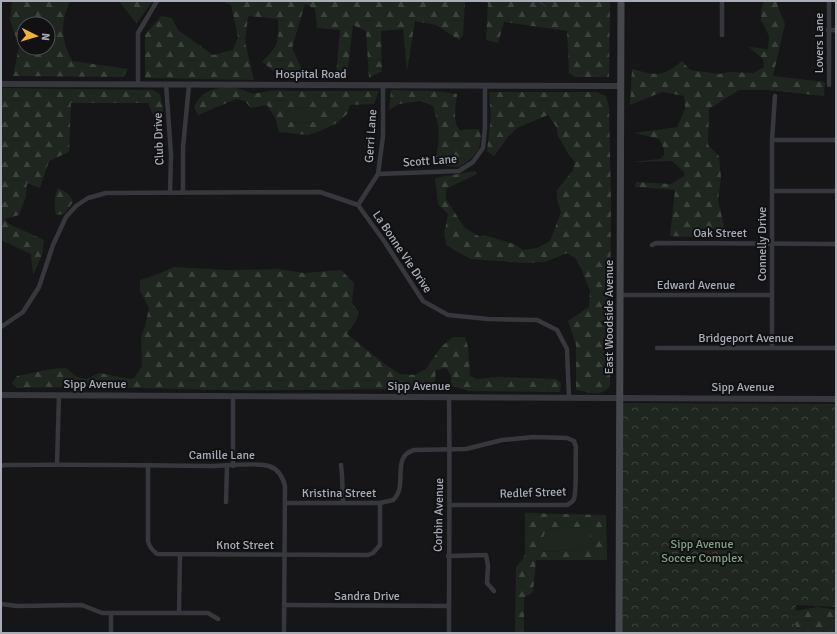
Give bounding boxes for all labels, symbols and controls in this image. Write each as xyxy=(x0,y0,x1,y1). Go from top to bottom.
street label: Lovers Lane xyxy=(812,13,827,73)
north arrow xyxy=(16,16,56,56)
text: N xyxy=(39,32,52,41)
street label: Hospital Road xyxy=(275,67,347,82)
street label: Gerri Lane xyxy=(362,109,380,163)
street label: Club Drive xyxy=(151,112,167,166)
street label: Scott Lane xyxy=(402,152,458,170)
street label: Connelly Drive xyxy=(755,207,770,281)
street label: La Bonne Vie Drive xyxy=(369,208,435,296)
street label: Oak Street xyxy=(693,226,747,241)
street label: East Woodside Avenue xyxy=(602,260,617,374)
street label: Edward Avenue xyxy=(657,278,735,293)
street label: Bridgeport Avenue xyxy=(698,331,794,346)
street label: Sipp Avenue xyxy=(64,377,126,392)
street label: Sipp Avenue xyxy=(388,379,450,394)
street label: Sipp Avenue xyxy=(712,380,774,395)
street label: Camille Lane xyxy=(189,448,255,463)
street label: Corbin Avenue xyxy=(431,478,447,552)
street label: Redlef Street xyxy=(499,484,567,502)
street label: Kristina Street xyxy=(302,486,376,501)
park label: Sipp Avenue Soccer Complex xyxy=(661,537,743,566)
street label: Knot Street xyxy=(216,538,274,553)
street label: Sandra Drive xyxy=(334,589,400,604)

